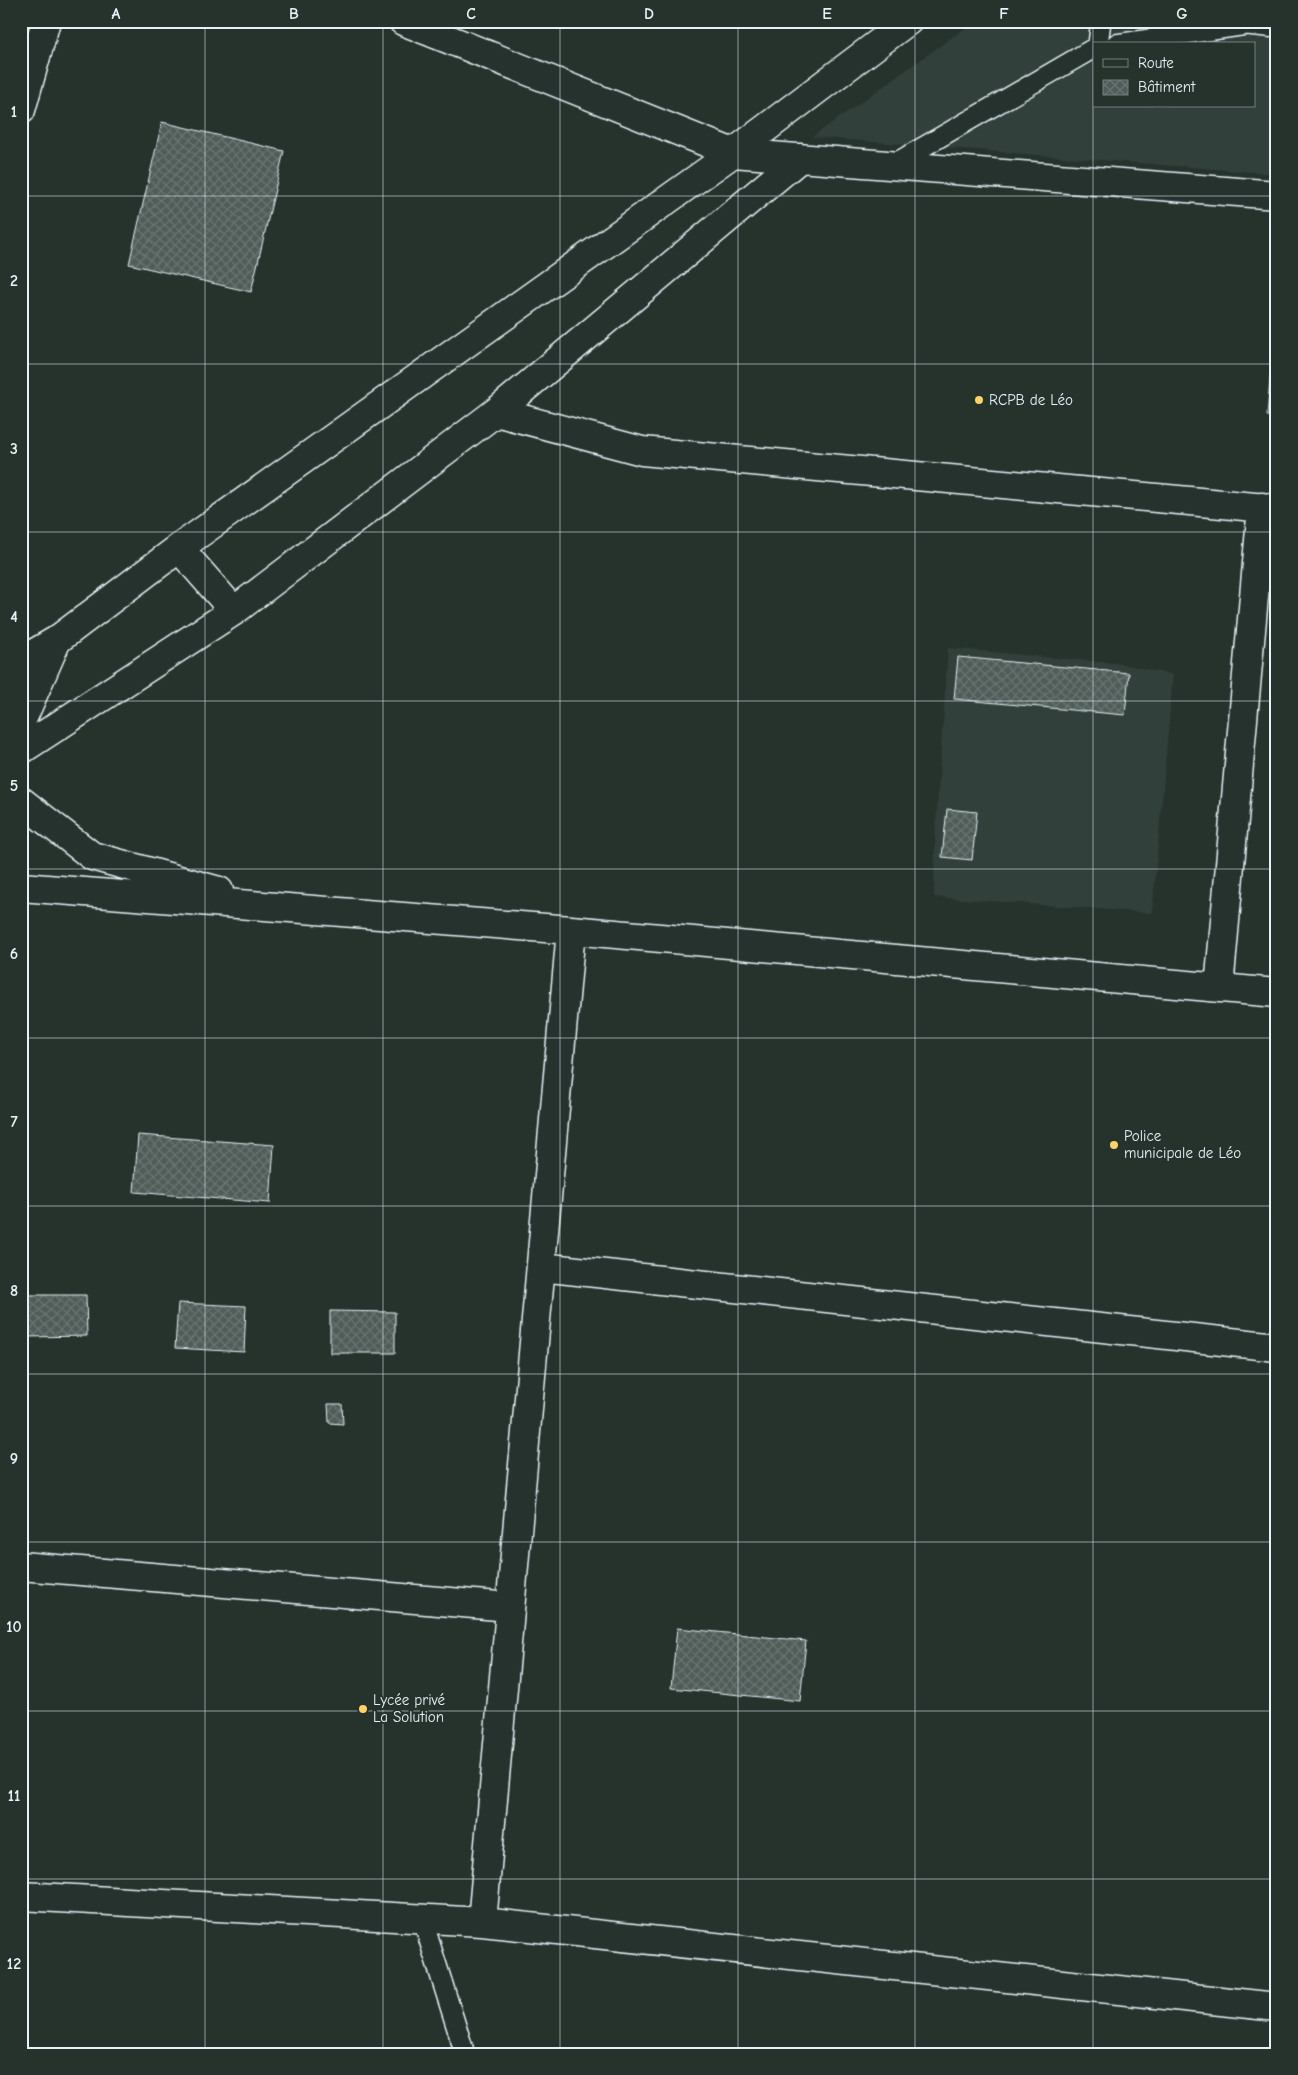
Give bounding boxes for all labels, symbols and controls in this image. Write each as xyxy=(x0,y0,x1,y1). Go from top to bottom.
text: A xyxy=(112,5,121,23)
text: B xyxy=(289,5,299,23)
text: C xyxy=(466,5,476,23)
text: D xyxy=(644,5,654,23)
text: E xyxy=(822,5,832,23)
text: F xyxy=(999,5,1009,23)
text: G xyxy=(1176,5,1188,23)
legend xyxy=(1093,42,1256,108)
text: Route xyxy=(1138,54,1174,72)
text: Bâtiment xyxy=(1138,78,1196,96)
text: 1 xyxy=(11,103,17,121)
text: 2 xyxy=(10,272,18,290)
place label: RCPB de Léo xyxy=(989,391,1073,409)
marker: RCPB de Léo xyxy=(973,394,985,406)
text: 3 xyxy=(10,440,18,458)
text: 4 xyxy=(10,608,18,626)
text: 5 xyxy=(10,777,18,795)
text: 6 xyxy=(10,945,18,963)
text: 7 xyxy=(10,1113,18,1131)
place label: Police municipale de Léo xyxy=(1124,1127,1241,1162)
marker: Police municipale de Léo xyxy=(1108,1139,1120,1151)
text: 8 xyxy=(10,1282,18,1300)
text: 9 xyxy=(10,1450,18,1468)
text: 10 xyxy=(6,1618,22,1636)
place label: Lycée privé La Solution xyxy=(373,1691,446,1726)
marker: Lycée privé La Solution xyxy=(357,1703,369,1715)
text: 11 xyxy=(8,1787,20,1805)
text: 12 xyxy=(7,1955,21,1973)

